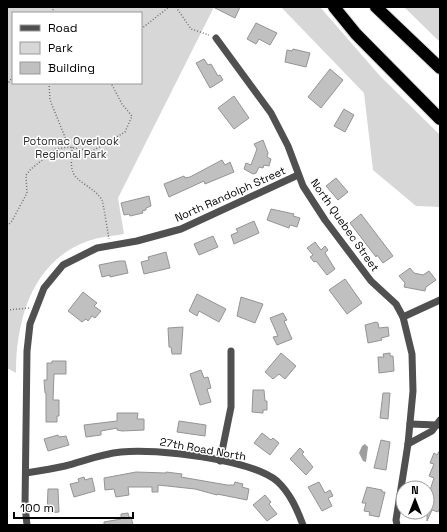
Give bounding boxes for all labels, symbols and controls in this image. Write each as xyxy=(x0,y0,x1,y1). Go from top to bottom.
legend xyxy=(12,12,142,84)
text: Road xyxy=(48,20,77,36)
text: Park xyxy=(48,40,73,56)
text: Building xyxy=(48,60,95,76)
park label: Potomac Overlook Regional Park xyxy=(23,134,119,161)
street label: North Randolph Street xyxy=(172,163,288,225)
street label: North Quebec Street xyxy=(308,176,382,274)
street label: 27th Road North xyxy=(159,435,247,463)
north arrow xyxy=(395,480,435,520)
text: N xyxy=(411,483,419,497)
scale bar xyxy=(14,494,133,520)
text: 100 m xyxy=(20,500,54,516)

